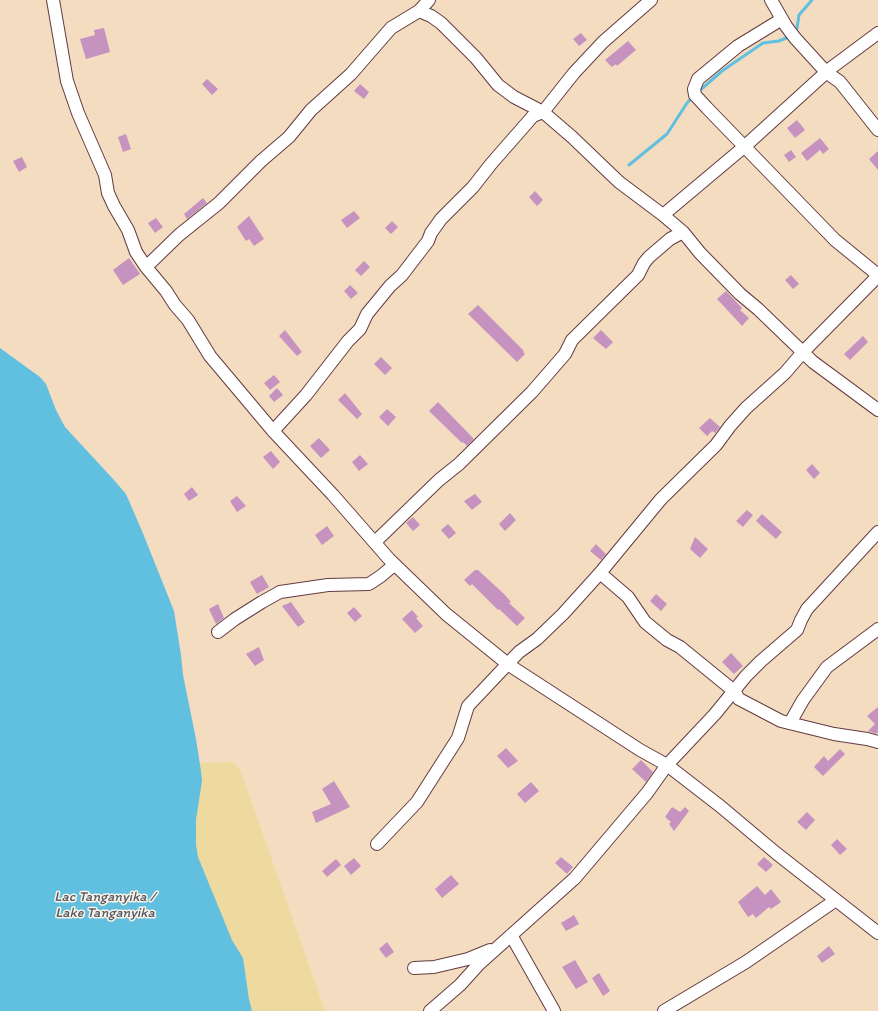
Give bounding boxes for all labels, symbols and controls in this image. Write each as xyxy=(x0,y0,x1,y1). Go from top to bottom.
water label: Lac Tanganyika / Lake Tanganyika xyxy=(54,889,156,922)

